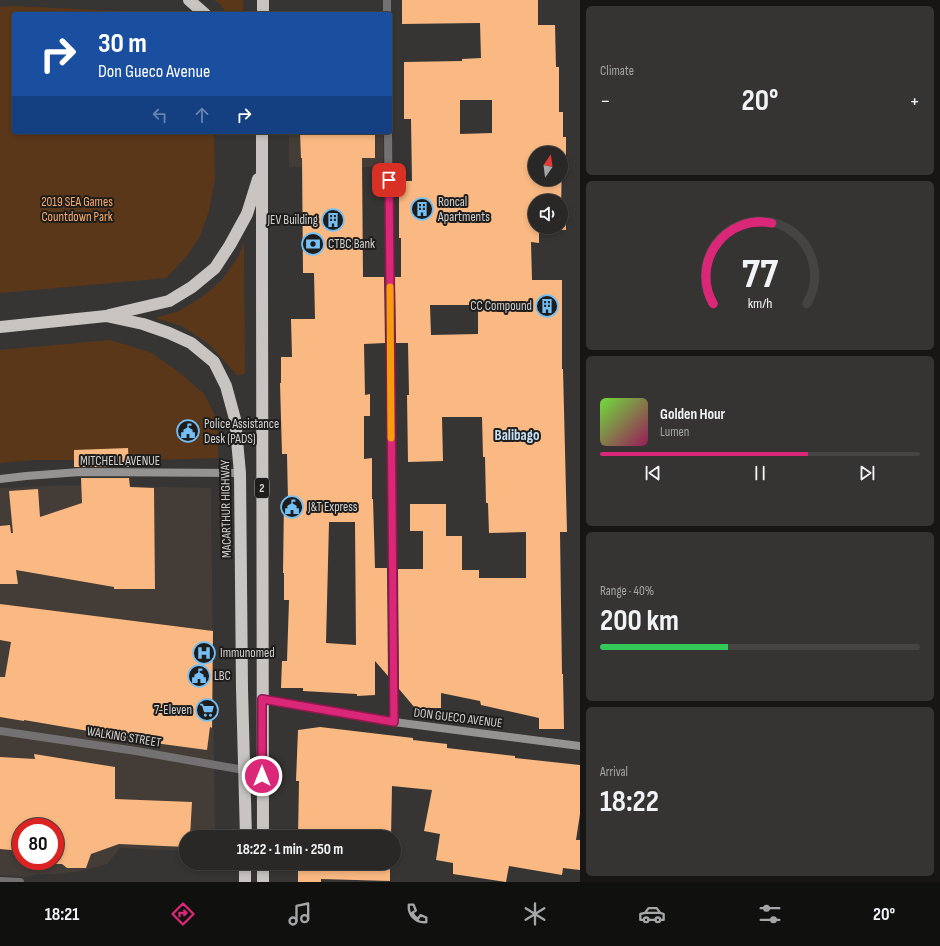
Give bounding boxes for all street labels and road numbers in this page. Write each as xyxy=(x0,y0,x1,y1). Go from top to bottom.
street label: MITCHELL AVENUE xyxy=(80,453,160,469)
street label: MACARTHUR HIGHWAY xyxy=(217,459,235,558)
road number: 2 xyxy=(255,478,269,498)
street label: DON GUECO AVENUE xyxy=(413,705,503,731)
street label: WALKING STREET xyxy=(86,723,162,751)

